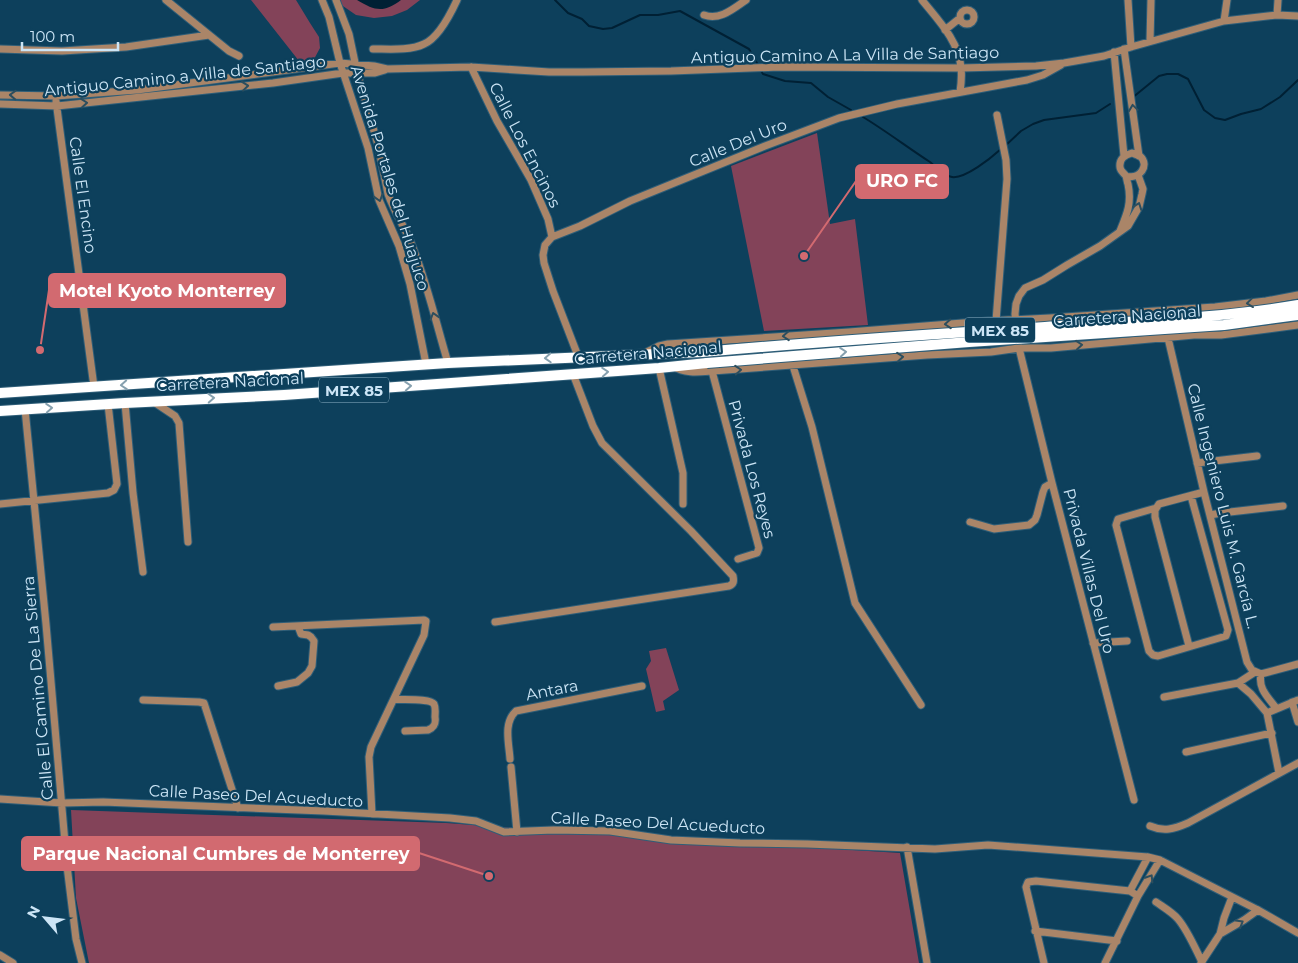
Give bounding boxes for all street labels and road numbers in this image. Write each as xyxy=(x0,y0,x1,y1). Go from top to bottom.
street label: Antiguo Camino A La Villa de Santiago xyxy=(691,43,999,67)
street label: Antiguo Camino a Villa de Santiago xyxy=(43,52,327,100)
street label: Avenida Portales del Huajuco xyxy=(347,63,433,293)
street label: Calle Los Encinos xyxy=(485,79,565,211)
street label: Calle Del Uro xyxy=(686,115,790,171)
street label: Calle El Encino xyxy=(65,135,101,255)
street label: Carretera Nacional xyxy=(1052,301,1202,331)
road number: MEX 85 xyxy=(965,318,1035,342)
street label: Carretera Nacional xyxy=(573,337,723,369)
street label: Carretera Nacional xyxy=(155,369,305,395)
road number: MEX 85 xyxy=(319,378,389,402)
street label: Calle Ingeniero Luis M. García L. xyxy=(1183,381,1263,631)
street label: Privada Los Reyes xyxy=(724,398,780,540)
street label: Privada Villas Del Uro xyxy=(1059,486,1119,656)
street label: Calle El Camino De La Sierra xyxy=(19,575,57,801)
street label: Antara xyxy=(524,676,580,704)
street label: Calle Paseo Del Acueducto xyxy=(148,781,364,811)
street label: Calle Paseo Del Acueducto xyxy=(550,808,766,838)

